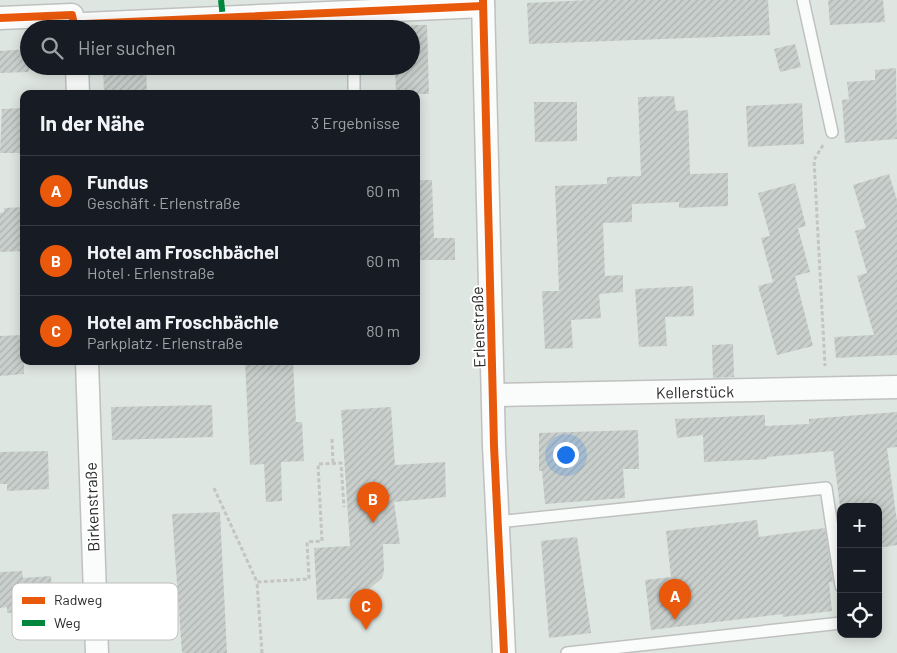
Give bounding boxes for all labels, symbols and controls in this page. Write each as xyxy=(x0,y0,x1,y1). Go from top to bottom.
search box xyxy=(20,20,420,75)
icon: search xyxy=(38,34,66,62)
text: Hier suchen xyxy=(78,36,176,59)
text: In der Nähe xyxy=(40,110,145,135)
text: 3 Ergebnisse xyxy=(311,113,400,132)
text: Fundus xyxy=(87,170,148,193)
text: A xyxy=(51,181,61,200)
text: 60 m xyxy=(366,181,400,200)
text: Geschäft · Erlenstraße xyxy=(87,193,241,212)
text: Hotel am Froschbächel xyxy=(87,240,279,263)
text: B xyxy=(51,251,61,270)
text: 60 m xyxy=(366,251,400,270)
text: Hotel · Erlenstraße xyxy=(87,263,215,282)
street label: Erlenstraße xyxy=(467,286,488,368)
text: Hotel am Froschbächle xyxy=(87,310,279,333)
text: C xyxy=(51,321,61,340)
text: 80 m xyxy=(366,321,400,340)
text: Parkplatz · Erlenstraße xyxy=(87,333,243,352)
street label: Kellerstück xyxy=(656,381,734,402)
your location xyxy=(553,442,579,468)
street label: Birkenstraße xyxy=(80,462,103,552)
pin: B xyxy=(357,482,389,523)
map controls xyxy=(837,503,882,638)
button: + xyxy=(837,503,882,548)
button: − xyxy=(837,548,882,593)
pin: A xyxy=(659,579,691,620)
legend xyxy=(12,583,178,640)
pin: C xyxy=(350,589,382,630)
text: Radweg xyxy=(54,591,102,608)
button: locate xyxy=(837,593,882,638)
text: Weg xyxy=(54,614,81,631)

